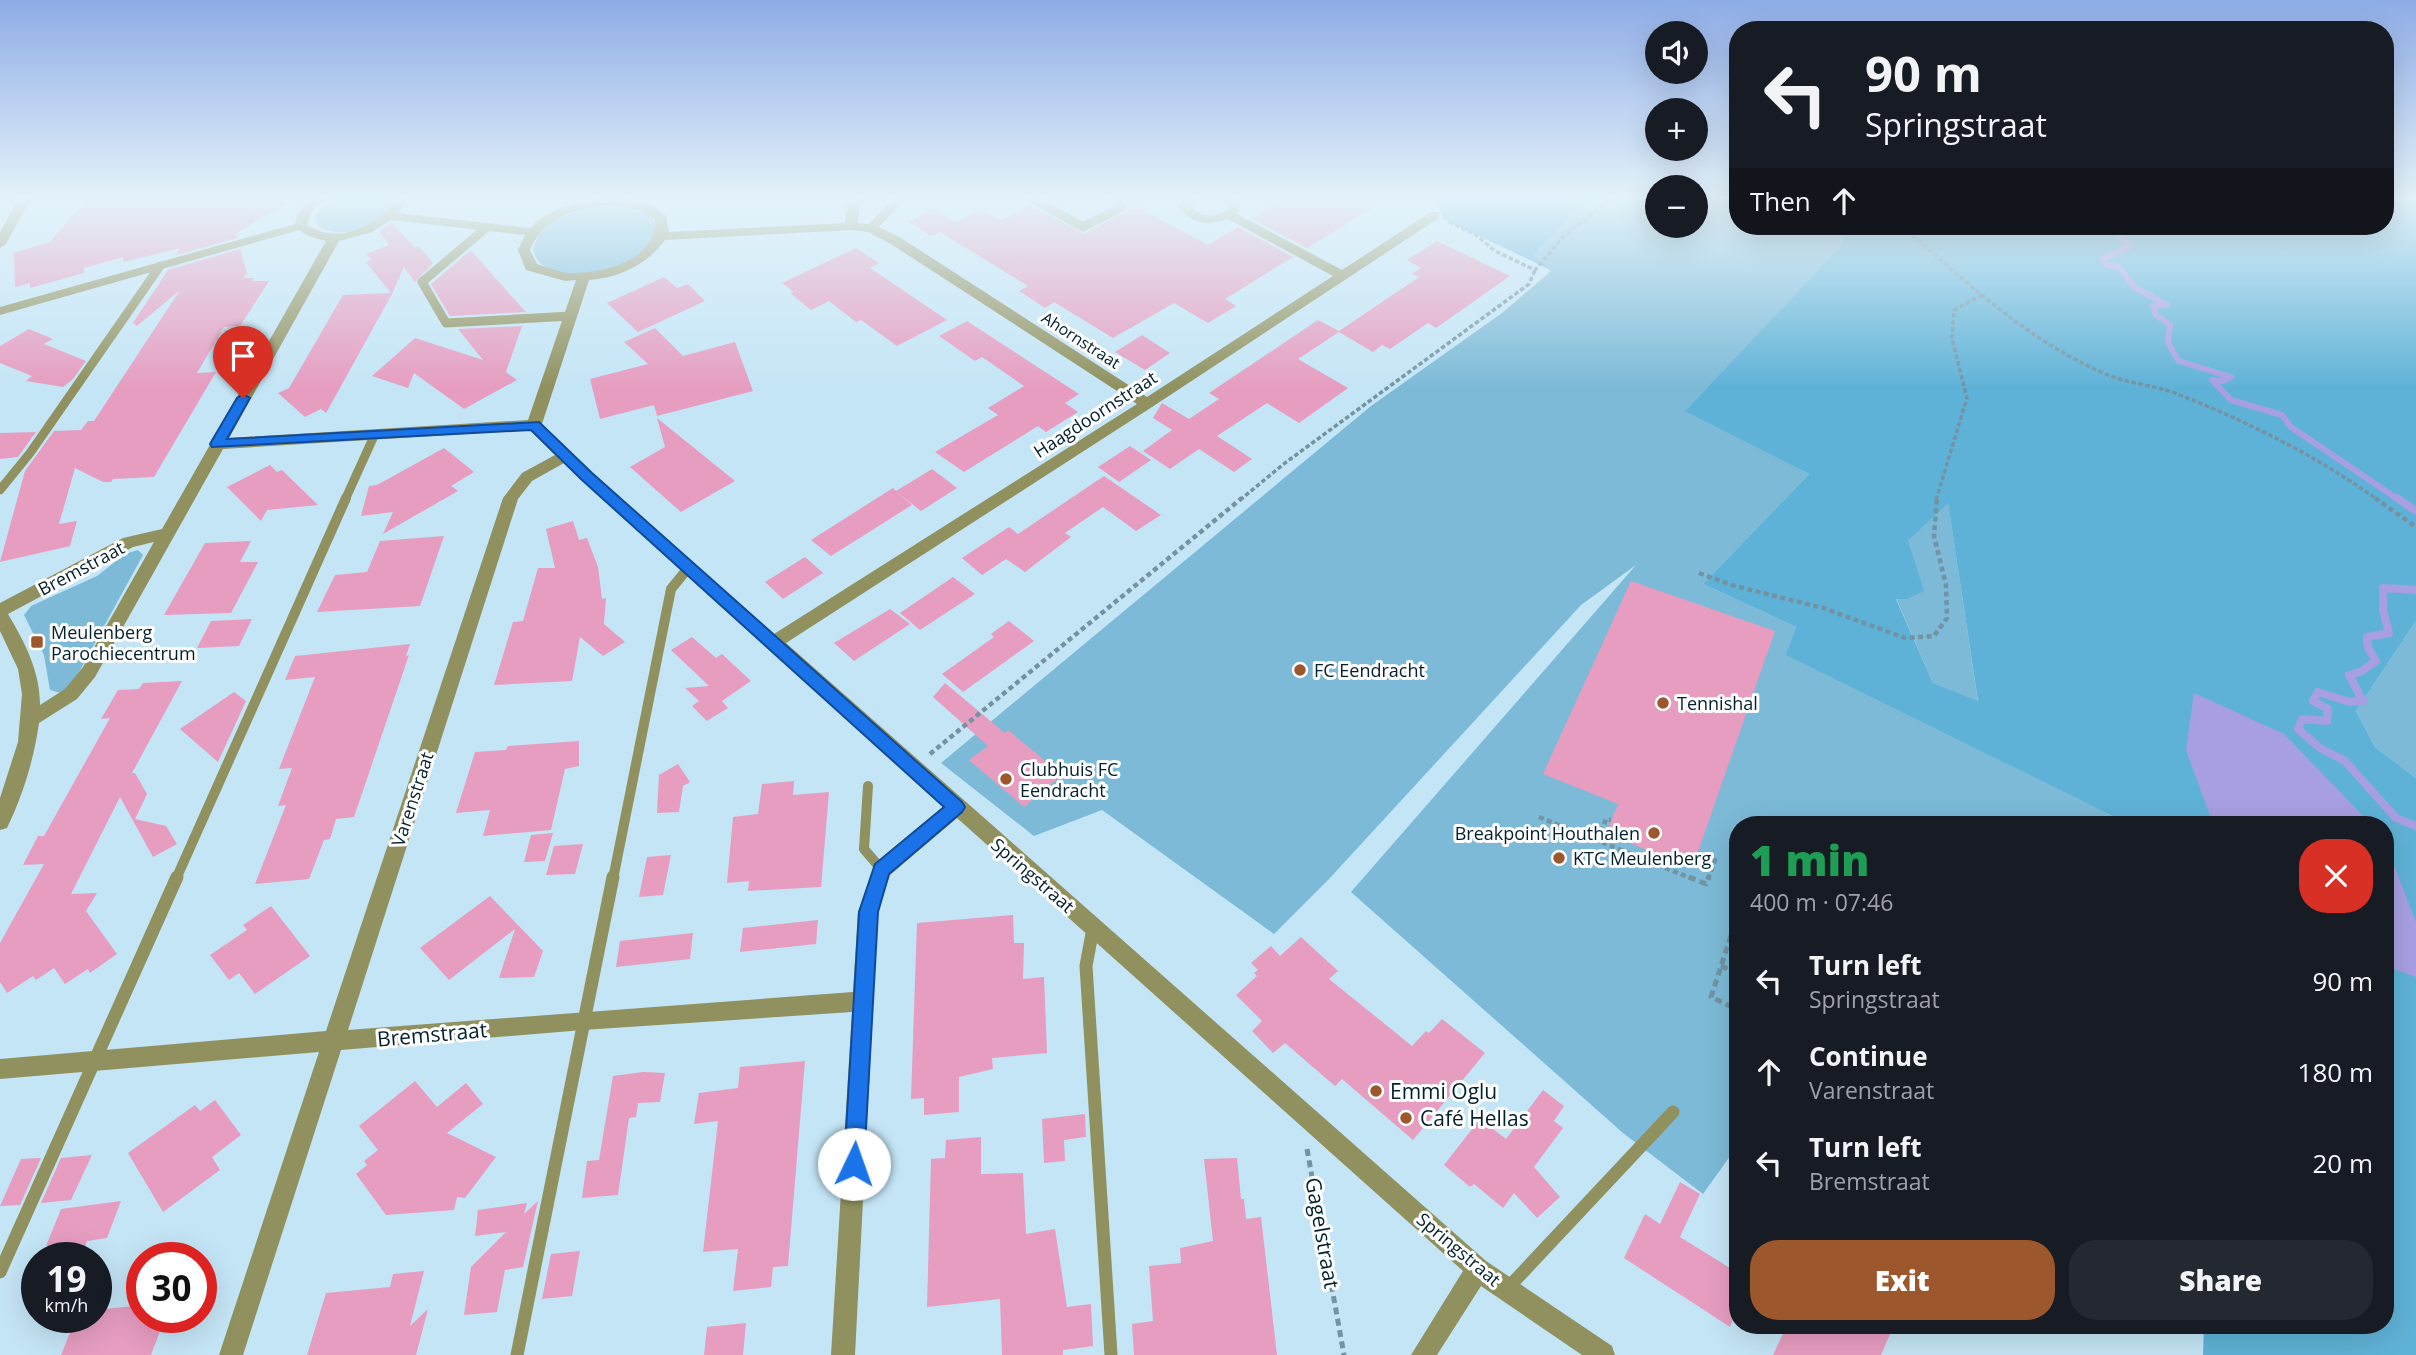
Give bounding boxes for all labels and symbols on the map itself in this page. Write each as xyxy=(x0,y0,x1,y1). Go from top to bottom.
street label: Ahornstraat xyxy=(1038,306,1125,374)
pin xyxy=(213,326,273,398)
street label: Haagdoornstraat xyxy=(1029,365,1161,463)
street label: Bremstraat xyxy=(34,535,128,601)
place label: Meulenberg Parochiecentrum xyxy=(51,620,196,665)
marker: Meulenberg Parochiecentrum xyxy=(29,634,45,650)
place label: FC Eendracht xyxy=(1314,658,1425,682)
marker: FC Eendracht xyxy=(1292,662,1308,678)
place label: Tennishal xyxy=(1677,691,1758,715)
marker: Tennishal xyxy=(1655,695,1671,711)
street label: Varenstraat xyxy=(385,749,439,849)
place label: Clubhuis FC Eendracht xyxy=(1020,757,1118,802)
marker: Clubhuis FC Eendracht xyxy=(998,771,1014,787)
place label: Breakpoint Houthalen xyxy=(1455,821,1640,845)
marker: Breakpoint Houthalen xyxy=(1646,825,1662,841)
street label: Springstraat xyxy=(986,832,1080,918)
place label: KTC Meulenberg xyxy=(1573,846,1711,870)
marker: KTC Meulenberg xyxy=(1551,850,1567,866)
street label: Bremstraat xyxy=(376,1015,488,1053)
place label: Emmi Oglu xyxy=(1390,1077,1497,1105)
marker: Emmi Oglu xyxy=(1368,1083,1384,1099)
place label: Café Hellas xyxy=(1420,1104,1529,1132)
marker: Café Hellas xyxy=(1398,1110,1414,1126)
position arrow xyxy=(817,1127,891,1201)
street label: Gagelstraat xyxy=(1299,1175,1347,1291)
street label: Springstraat xyxy=(1412,1207,1506,1291)
speed limit sign: 30 xyxy=(126,1242,217,1333)

